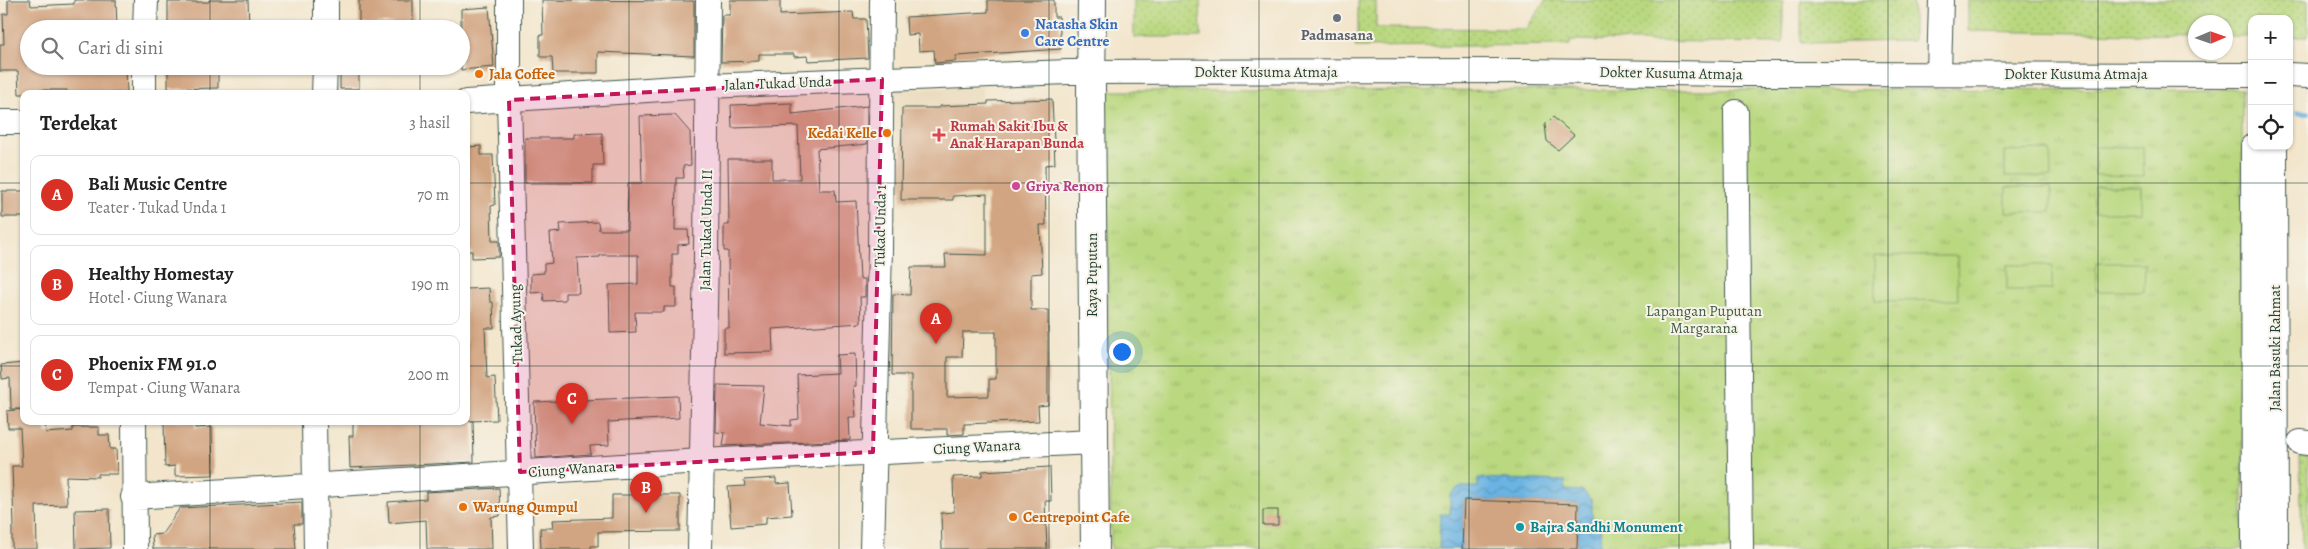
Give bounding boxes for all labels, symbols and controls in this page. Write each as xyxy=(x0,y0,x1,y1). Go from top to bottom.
marker: Padmasana xyxy=(1331,12,1343,24)
place label: Natasha Skin Care Centre xyxy=(1035,14,1118,51)
north arrow xyxy=(2188,15,2233,60)
map controls xyxy=(2248,15,2293,150)
button: + xyxy=(2248,15,2293,60)
search box xyxy=(20,20,470,75)
place label: Padmasana xyxy=(1301,25,1374,45)
marker: Natasha Skin Care Centre xyxy=(1019,27,1031,39)
icon: search xyxy=(38,34,66,62)
text: Cari di sini xyxy=(78,35,163,61)
button: − xyxy=(2248,60,2293,105)
street label: Dokter Kusuma Atmaja xyxy=(1194,62,1338,82)
street label: Dokter Kusuma Atmaja xyxy=(1599,62,1743,84)
place label: Jala Coffee xyxy=(489,64,555,84)
street label: Dokter Kusuma Atmaja xyxy=(2004,64,2148,84)
marker: Jala Coffee xyxy=(473,68,485,80)
street label: Jalan Tukad Unda xyxy=(724,71,832,95)
button: locate xyxy=(2248,105,2293,150)
text: Terdekat xyxy=(40,109,118,137)
text: 3 hasil xyxy=(409,112,450,134)
place label: Rumah Sakit Ibu & Anak Harapan Bunda xyxy=(949,116,1085,153)
place label: Kedai Kelle xyxy=(807,123,877,143)
marker: Kedai Kelle xyxy=(881,127,893,139)
marker: Rumah Sakit Ibu & Anak Harapan Bunda xyxy=(932,128,946,142)
street label: Jalan Tukad Unda II xyxy=(695,169,717,291)
text: Bali Music Centre xyxy=(88,171,227,197)
place label: Griya Renon xyxy=(1026,176,1104,196)
marker: Griya Renon xyxy=(1010,180,1022,192)
text: A xyxy=(52,184,62,206)
text: 70 m xyxy=(417,184,449,206)
street label: Tukad Unda 1 xyxy=(869,185,891,267)
text: Teater · Tukad Unda 1 xyxy=(88,197,226,219)
street label: Raya Puputan xyxy=(1082,233,1102,317)
text: Healthy Homestay xyxy=(88,261,233,287)
text: B xyxy=(52,274,62,296)
text: 190 m xyxy=(411,274,449,296)
street label: Tukad Ayung xyxy=(505,283,527,364)
street label: Jalan Basuki Rahmat xyxy=(2265,285,2285,411)
text: Hotel · Ciung Wanara xyxy=(88,287,227,309)
park label: Lapangan Puputan Margarana xyxy=(1646,301,1762,338)
pin: A xyxy=(920,303,952,344)
your location xyxy=(1109,339,1135,365)
text: Phoenix FM 91.0 xyxy=(88,351,217,377)
text: C xyxy=(52,364,62,386)
text: 200 m xyxy=(408,364,449,386)
text: Tempat · Ciung Wanara xyxy=(88,377,241,399)
pin: C xyxy=(556,383,588,424)
street label: Ciung Wanara xyxy=(933,435,1021,459)
street label: Ciung Wanara xyxy=(528,456,616,482)
pin: B xyxy=(630,472,662,513)
place label: Warung Qumpul xyxy=(472,497,578,517)
marker: Warung Qumpul xyxy=(457,501,469,513)
place label: Centrepoint Cafe xyxy=(1023,507,1130,527)
marker: Centrepoint Cafe xyxy=(1007,511,1019,523)
place label: Bajra Sandhi Monument xyxy=(1530,517,1683,537)
marker: Bajra Sandhi Monument xyxy=(1514,521,1526,533)

